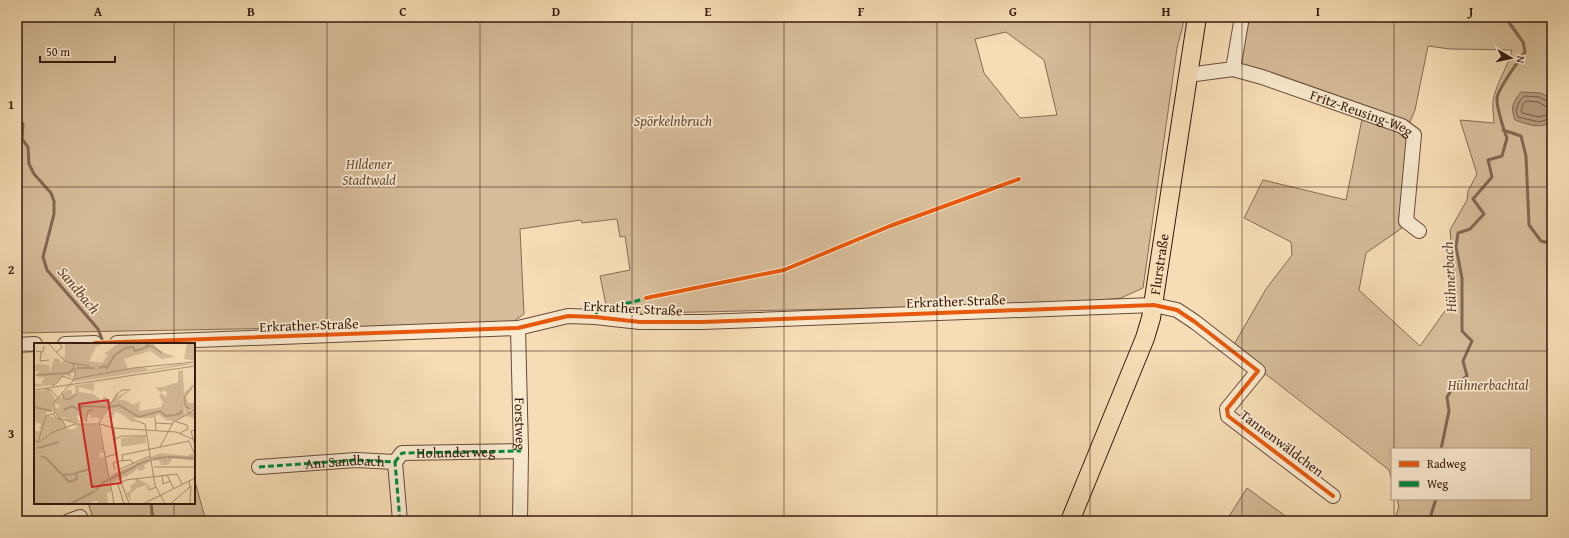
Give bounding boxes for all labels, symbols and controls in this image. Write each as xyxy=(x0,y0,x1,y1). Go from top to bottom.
text: A xyxy=(94,2,103,21)
text: B xyxy=(247,2,255,21)
text: C xyxy=(399,2,407,21)
text: D xyxy=(552,2,560,21)
text: E xyxy=(705,2,712,21)
text: F xyxy=(858,2,865,21)
text: G xyxy=(1009,2,1017,21)
text: H xyxy=(1161,2,1171,21)
text: I xyxy=(1316,2,1320,21)
text: J xyxy=(1467,2,1474,21)
scale bar xyxy=(40,38,115,64)
north arrow xyxy=(1491,38,1531,78)
text: 50 m xyxy=(46,43,70,60)
text: N xyxy=(1512,55,1529,65)
street label: Fritz-Reusing-Weg xyxy=(1307,85,1418,141)
text: 1 xyxy=(8,95,14,114)
park label: Spörkelnbruch xyxy=(634,111,712,131)
park label: Hildener Stadtwald xyxy=(342,154,396,190)
street label: Flurstraße xyxy=(1145,232,1174,296)
water label: Hühnerbach xyxy=(1437,241,1461,314)
text: 2 xyxy=(8,260,15,279)
water label: Sandbach xyxy=(53,262,105,318)
street label: Erkrather Straße xyxy=(906,289,1006,313)
street label: Erkrather Straße xyxy=(583,295,684,321)
street label: Erkrather Straße xyxy=(259,313,359,337)
inset map xyxy=(34,343,195,504)
park label: Hühnerbachtal xyxy=(1447,375,1529,395)
street label: Forstweg xyxy=(510,397,531,451)
street label: Tannenwäldchen xyxy=(1236,405,1328,481)
text: 3 xyxy=(8,424,14,443)
street label: Holunderweg xyxy=(416,441,495,463)
legend xyxy=(1391,448,1531,500)
street label: Am Sandbach xyxy=(304,450,385,474)
text: Radweg xyxy=(1427,455,1466,472)
text: Weg xyxy=(1427,475,1448,492)

